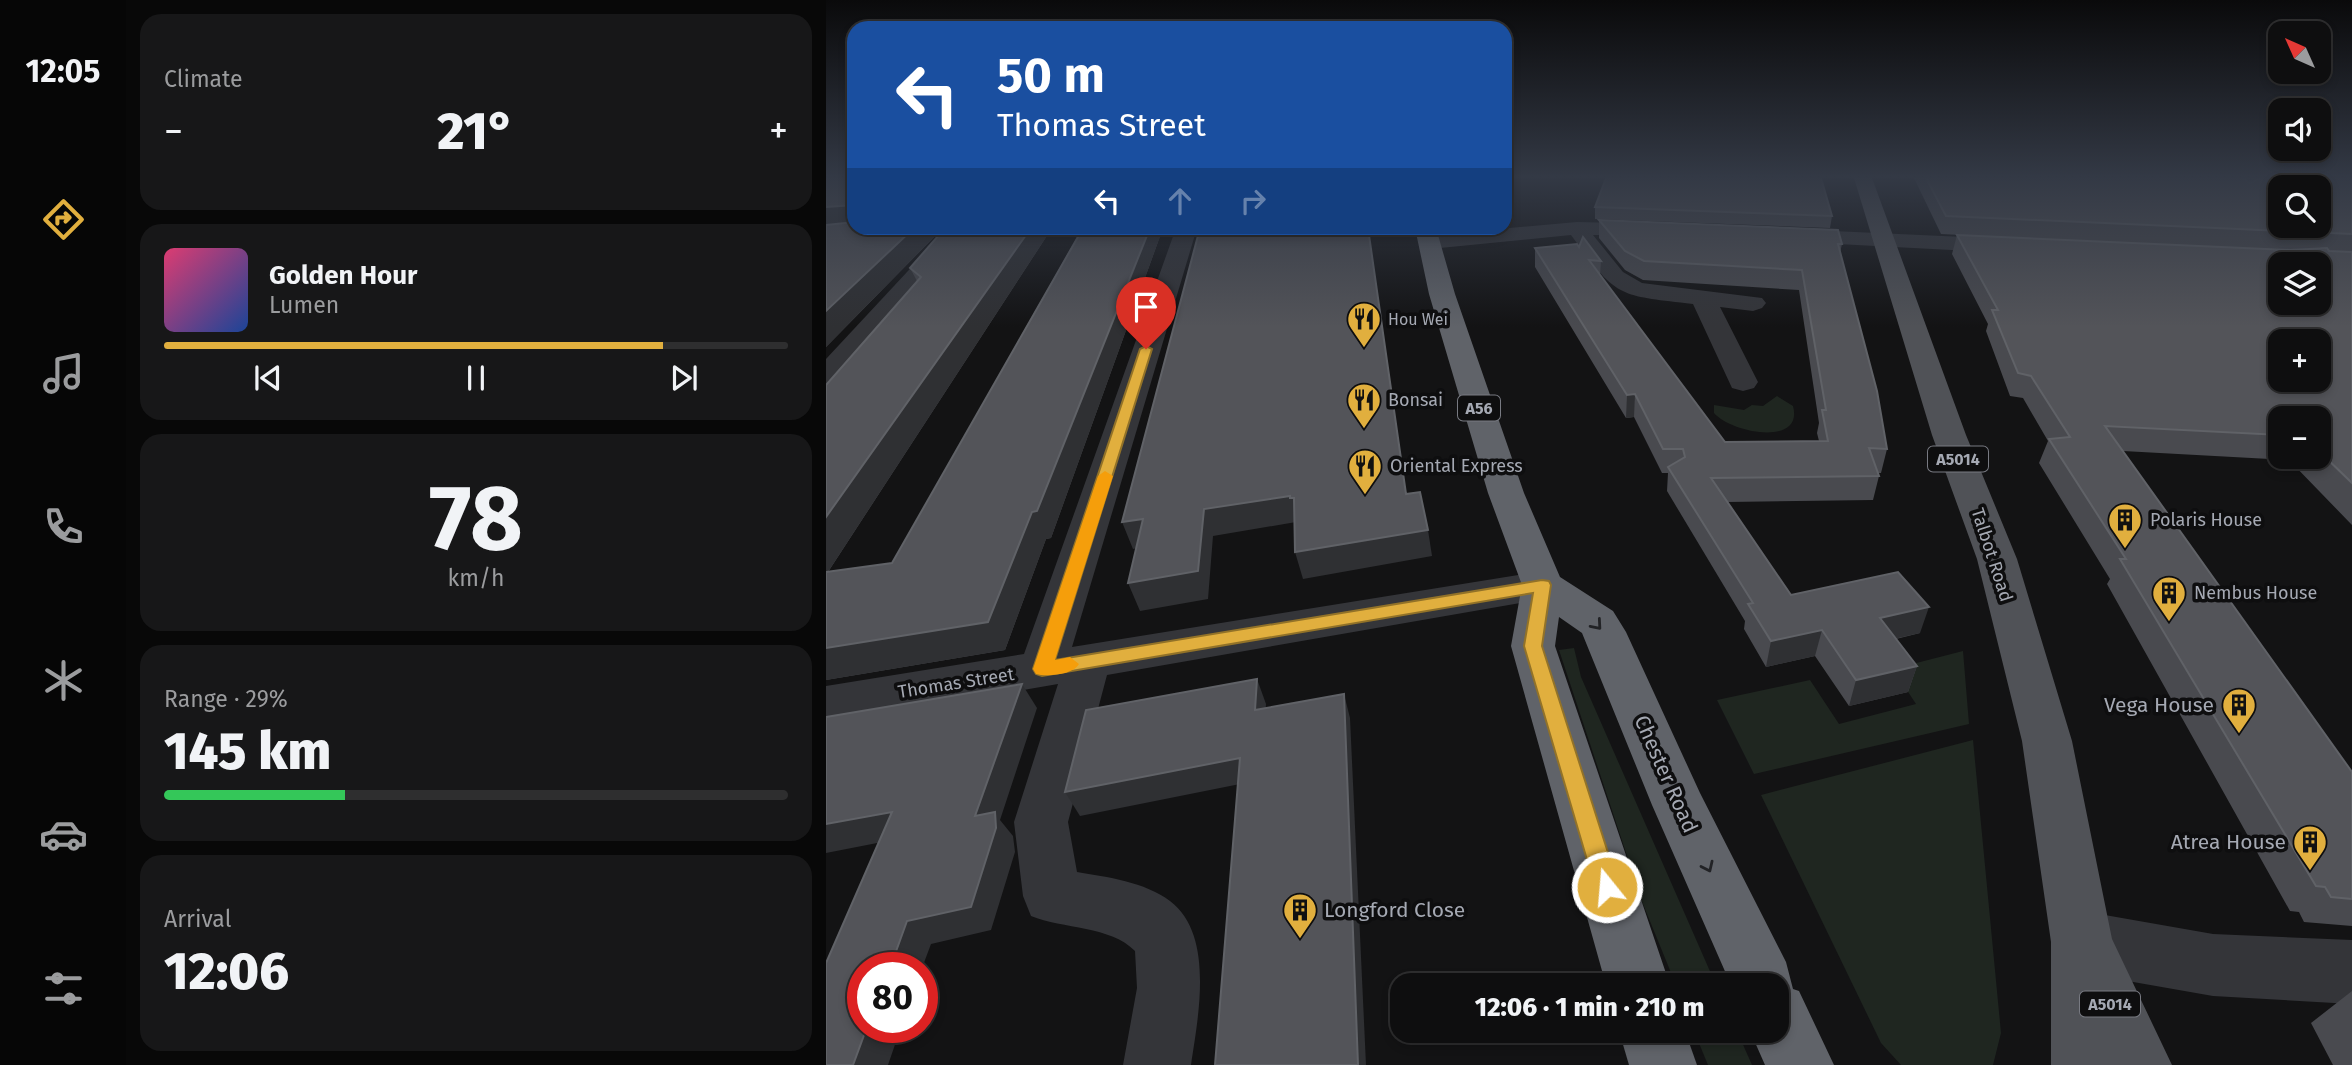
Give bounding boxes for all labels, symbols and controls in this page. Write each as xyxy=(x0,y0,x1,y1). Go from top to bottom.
north arrow xyxy=(2268,21,2331,84)
map controls xyxy=(2268,21,2331,469)
text: 50 m xyxy=(997,46,1105,105)
icon: left xyxy=(882,49,973,140)
text: 12:05 xyxy=(26,52,100,90)
text: Climate xyxy=(164,65,243,93)
button: sound xyxy=(2268,98,2331,161)
text: 21° xyxy=(437,100,515,163)
text: Thomas Street xyxy=(997,106,1206,144)
text: − xyxy=(164,108,183,154)
text: + xyxy=(769,108,788,154)
button: search xyxy=(2268,175,2331,238)
icon: left xyxy=(1088,182,1126,220)
icon: ahead xyxy=(1161,182,1199,220)
icon: right xyxy=(1234,182,1272,220)
icon: directions xyxy=(39,195,88,244)
button: layers xyxy=(2268,252,2331,315)
text: Golden Hour xyxy=(269,260,417,291)
pin xyxy=(1116,277,1176,349)
icon: arrive xyxy=(1127,288,1165,326)
text: Lumen xyxy=(269,291,339,319)
restaurant icon: Hou Wei xyxy=(1345,300,1383,349)
place label: Hou Wei xyxy=(1388,310,1448,329)
button: + xyxy=(2268,329,2331,392)
icon: music xyxy=(39,349,88,398)
icon: previous xyxy=(249,359,287,397)
icon: pause xyxy=(457,359,495,397)
icon: next xyxy=(665,359,703,397)
restaurant icon: Bonsai xyxy=(1345,381,1383,430)
place label: Bonsai xyxy=(1388,389,1443,411)
road number: A56 xyxy=(1458,396,1500,420)
button: − xyxy=(2268,406,2331,469)
road number: A5014 xyxy=(1928,446,1988,472)
restaurant icon: Oriental Express xyxy=(1346,447,1384,496)
place label: Oriental Express xyxy=(1390,455,1523,477)
text: 78 xyxy=(429,464,523,573)
building icon: Polaris House xyxy=(2106,501,2144,550)
icon: phone xyxy=(39,502,88,551)
street label: Talbot Road xyxy=(1967,505,2017,605)
place label: Polaris House xyxy=(2150,509,2262,531)
text: km/h xyxy=(448,564,504,592)
building icon: Nembus House xyxy=(2150,574,2188,623)
place label: Nembus House xyxy=(2194,582,2317,604)
one-way arrow xyxy=(1589,617,1601,630)
icon: climate xyxy=(39,656,88,705)
street label: Thomas Street xyxy=(896,663,1016,703)
text: Range · 29% xyxy=(164,685,288,713)
building icon: Vega House xyxy=(2220,686,2258,735)
place label: Vega House xyxy=(2104,692,2214,718)
street label: Chester Road xyxy=(1629,711,1703,837)
text: 145 km xyxy=(164,720,331,783)
icon: car xyxy=(39,810,88,859)
building icon: Atrea House xyxy=(2291,823,2329,872)
place label: Atrea House xyxy=(2171,829,2286,855)
position arrow xyxy=(1570,850,1644,924)
one-way arrow xyxy=(1700,860,1714,872)
building icon: Longford Close xyxy=(1281,891,1319,940)
place label: Longford Close xyxy=(1324,897,1465,923)
text: Arrival xyxy=(164,905,231,933)
text: 12:06 xyxy=(164,940,289,1003)
speed limit sign: 80 xyxy=(847,952,938,1043)
icon: filters xyxy=(39,964,88,1013)
text: 12:06 · 1 min · 210 m xyxy=(1475,992,1704,1023)
road number: A5014 xyxy=(2080,992,2140,1016)

